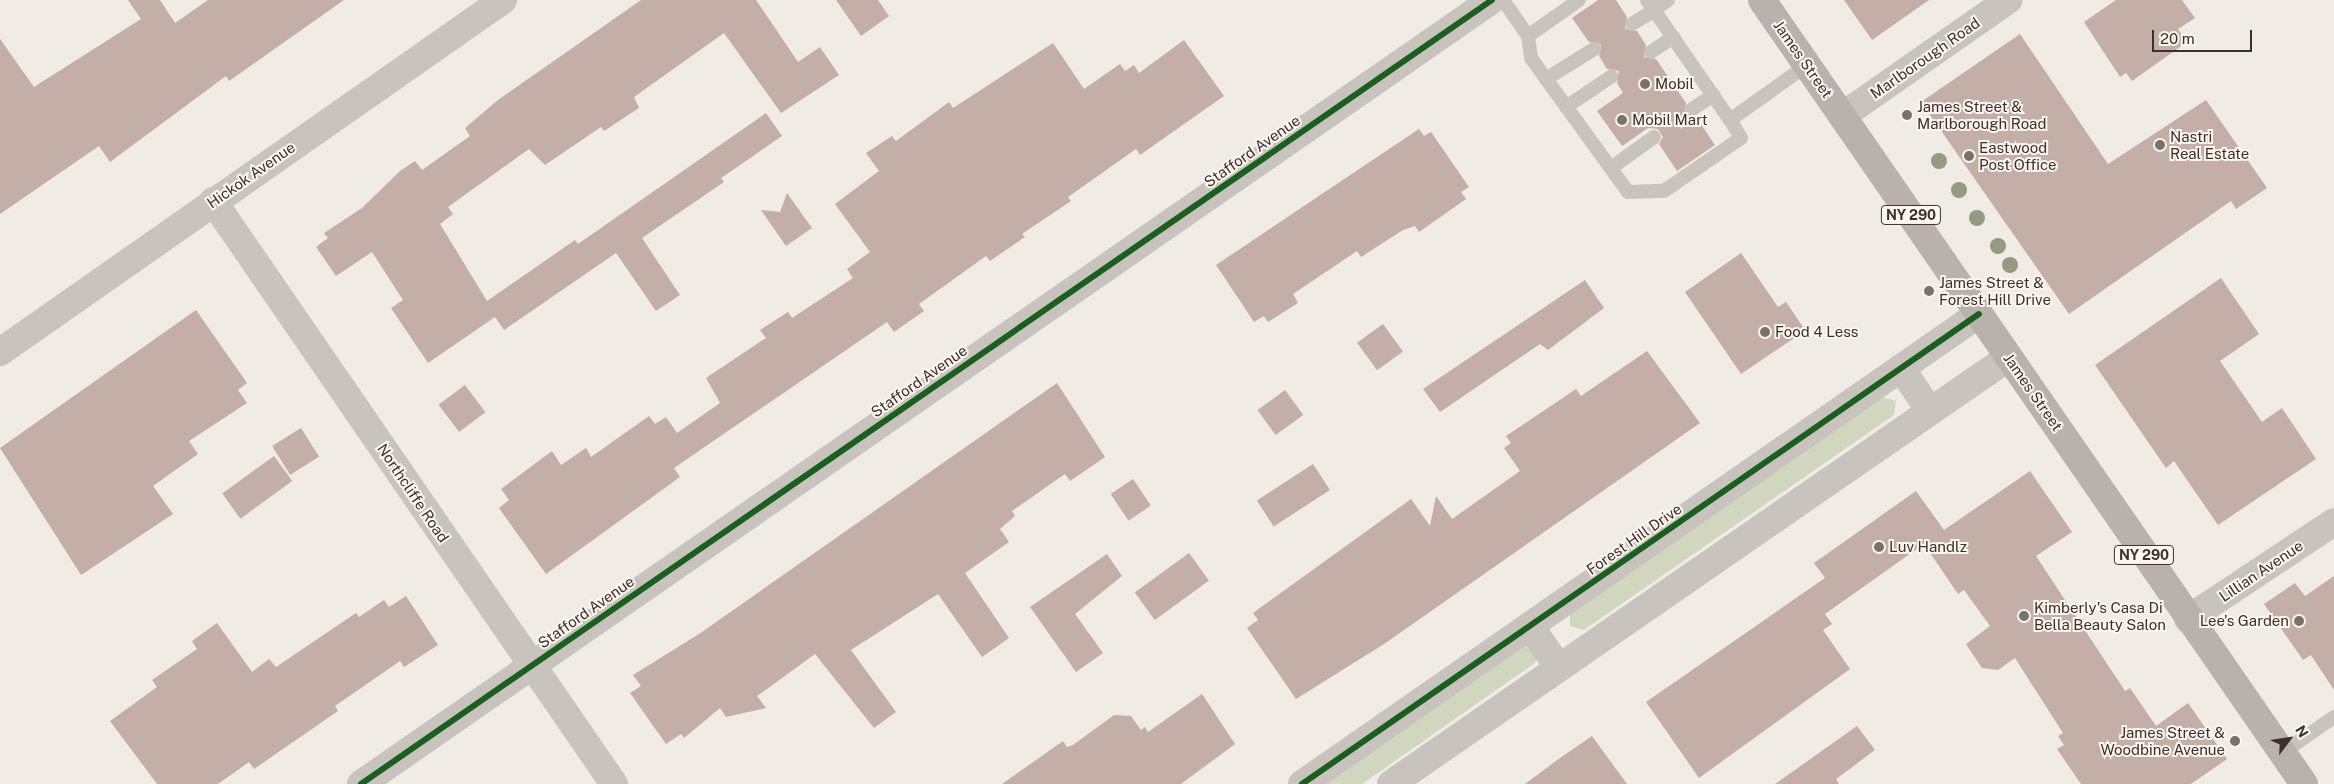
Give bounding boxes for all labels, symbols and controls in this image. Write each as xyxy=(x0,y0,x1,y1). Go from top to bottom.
street label: Marlborough Road xyxy=(1867,14,1983,102)
street label: James Street xyxy=(1770,17,1836,101)
scale bar xyxy=(2154,20,2254,52)
text: 20 m xyxy=(2160,30,2195,47)
place label: Mobil xyxy=(1655,75,1694,93)
marker: Mobil xyxy=(1639,78,1651,90)
place label: James Street & Marlborough Road xyxy=(1917,97,2046,132)
marker: James Street & Marlborough Road xyxy=(1901,109,1913,121)
street label: Stafford Avenue xyxy=(1200,111,1304,191)
place label: Mobil Mart xyxy=(1632,111,1708,129)
marker: Mobil Mart xyxy=(1616,114,1628,126)
place label: Nastri Real Estate xyxy=(2170,127,2249,162)
street label: Hickok Avenue xyxy=(203,138,299,212)
place label: Eastwood Post Office xyxy=(1979,138,2056,173)
marker: Nastri Real Estate xyxy=(2154,139,2166,151)
marker: Eastwood Post Office xyxy=(1963,150,1975,162)
road number: NY 290 xyxy=(1880,204,1942,226)
place label: James Street & Forest Hill Drive xyxy=(1939,273,2051,308)
marker: James Street & Forest Hill Drive xyxy=(1923,285,1935,297)
place label: Food 4 Less xyxy=(1775,323,1858,341)
marker: Food 4 Less xyxy=(1759,326,1771,338)
street label: Stafford Avenue xyxy=(867,341,971,421)
street label: James Street xyxy=(2000,350,2066,434)
street label: Northcliffe Road xyxy=(373,440,453,546)
street label: Forest Hill Drive xyxy=(1583,500,1685,578)
street label: Lillian Avenue xyxy=(2216,536,2306,606)
place label: Luv Handlz xyxy=(1889,538,1967,556)
marker: Luv Handlz xyxy=(1873,541,1885,553)
road number: NY 290 xyxy=(2113,544,2175,566)
street label: Stafford Avenue xyxy=(534,572,638,652)
place label: Kimberly's Casa Di Bella Beauty Salon xyxy=(2034,598,2166,633)
marker: Kimberly's Casa Di Bella Beauty Salon xyxy=(2018,610,2030,622)
place label: Lee's Garden xyxy=(2200,612,2289,630)
marker: Lee's Garden xyxy=(2293,615,2305,627)
north arrow xyxy=(2264,714,2314,764)
text: N xyxy=(2292,722,2312,740)
place label: James Street & Woodbine Avenue xyxy=(2100,723,2225,758)
marker: James Street & Woodbine Avenue xyxy=(2229,735,2241,747)

